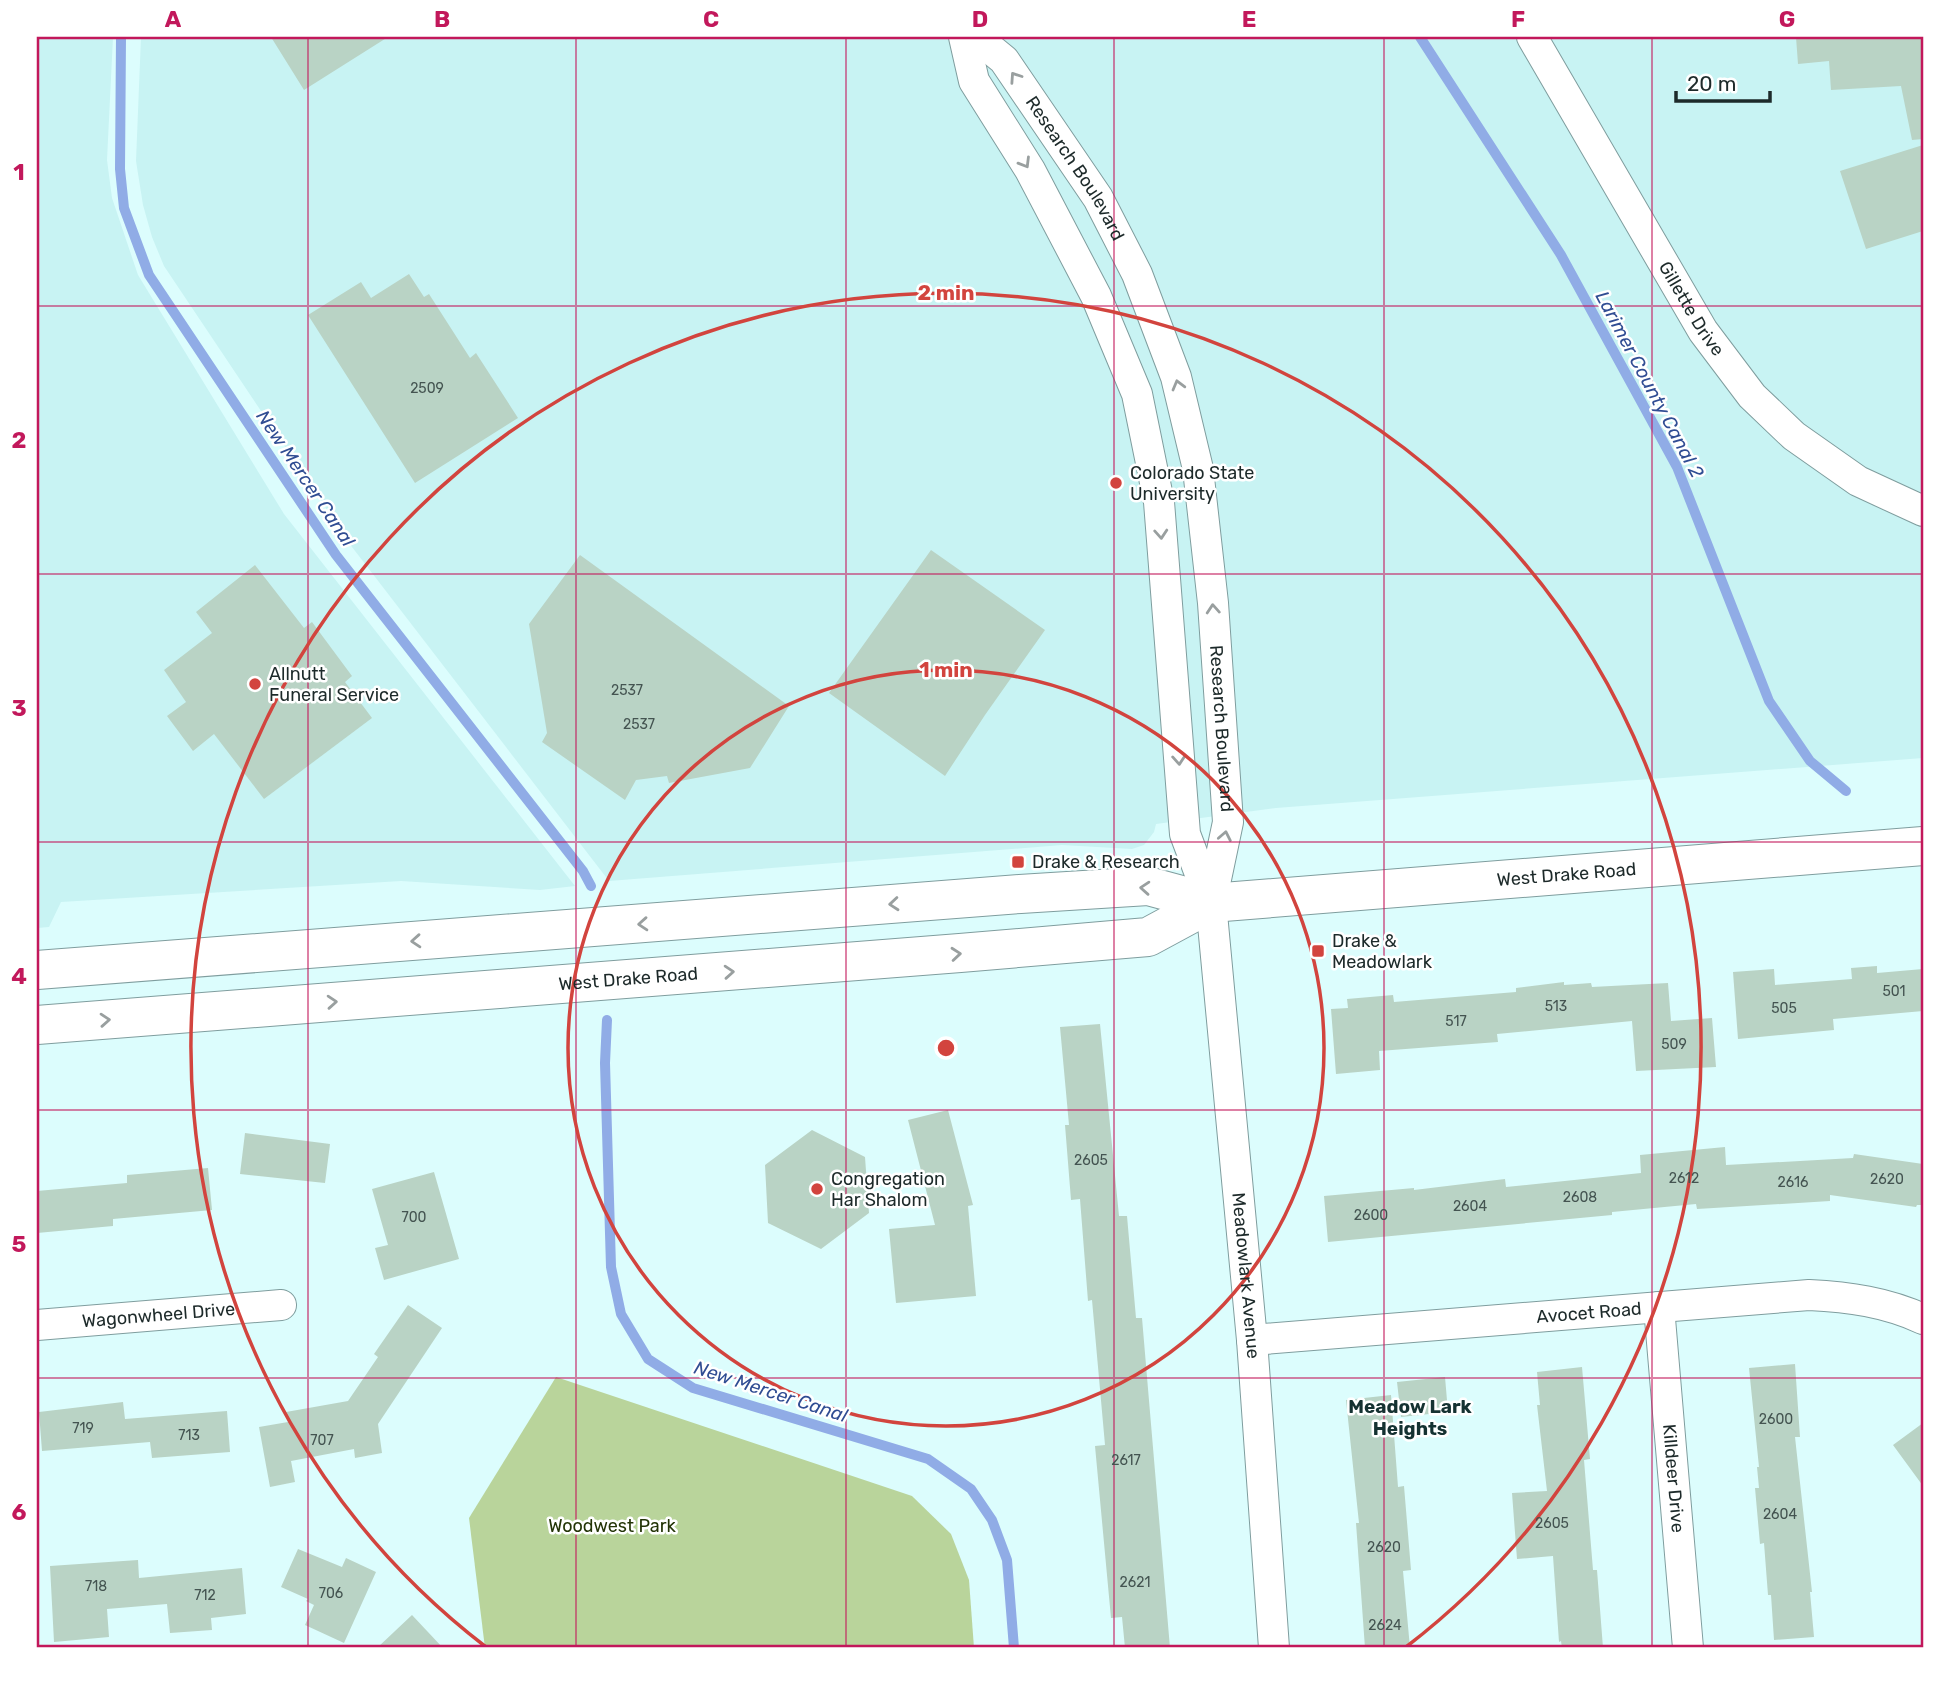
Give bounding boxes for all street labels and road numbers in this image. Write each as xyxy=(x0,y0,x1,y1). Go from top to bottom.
street label: Research Boulevard xyxy=(1021,92,1129,244)
street label: Gillette Drive xyxy=(1654,257,1729,360)
street label: Research Boulevard xyxy=(1205,644,1238,813)
street label: West Drake Road xyxy=(1496,858,1637,891)
street label: West Drake Road xyxy=(558,962,699,995)
street label: Meadowlark Avenue xyxy=(1227,1192,1264,1360)
street label: Wagonwheel Drive xyxy=(81,1298,236,1332)
street label: Avocet Road xyxy=(1535,1298,1642,1328)
street label: Killdeer Drive xyxy=(1658,1423,1689,1534)

